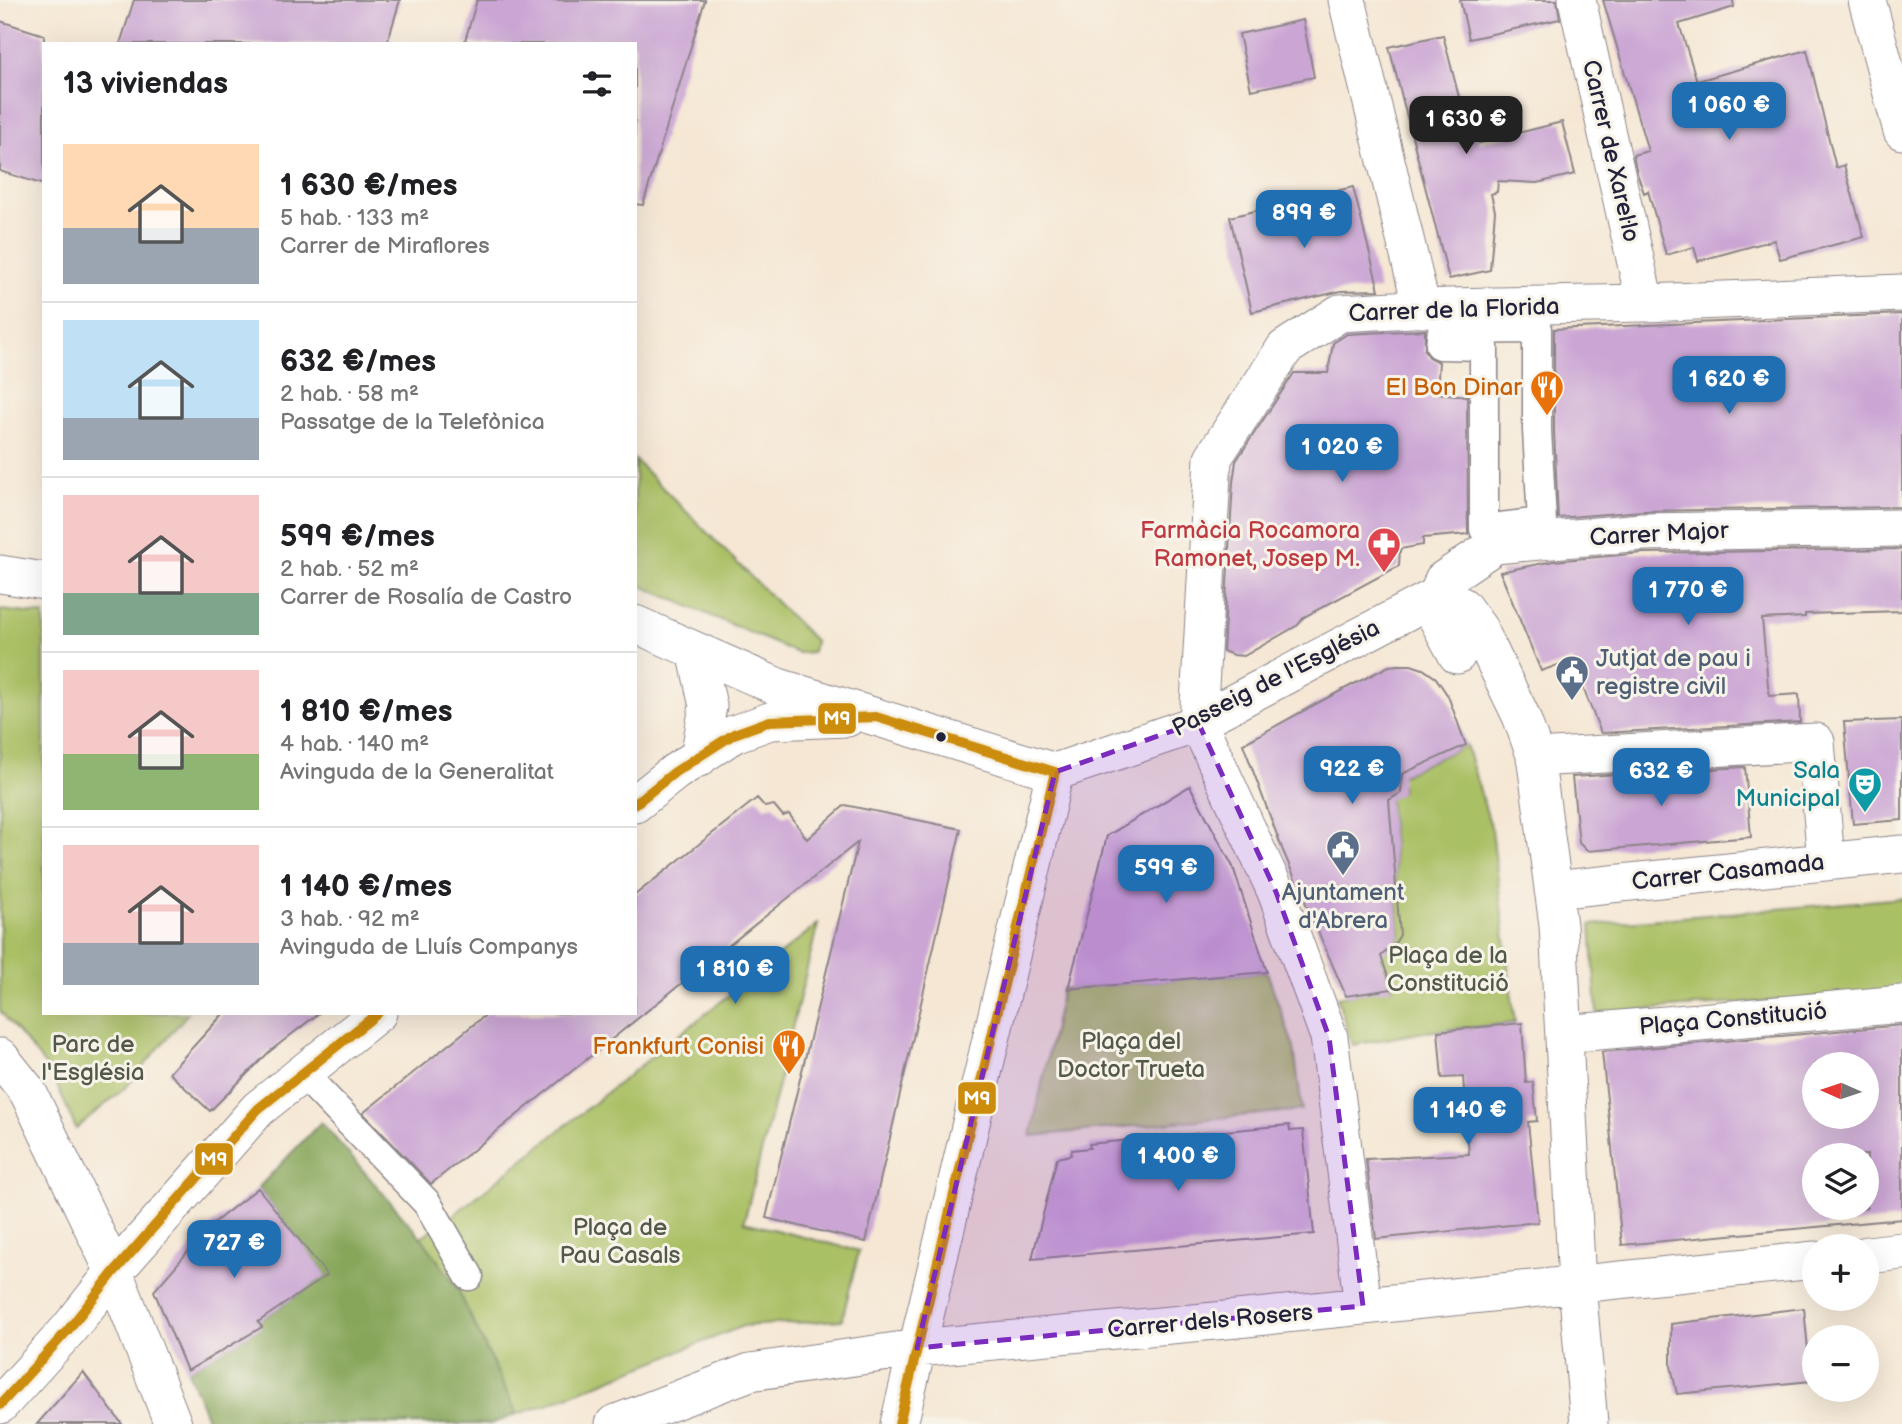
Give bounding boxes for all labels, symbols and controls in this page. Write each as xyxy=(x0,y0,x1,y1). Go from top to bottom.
street label: Carrer de Xarel·lo xyxy=(1576,57,1646,245)
icon: filters xyxy=(578,65,616,103)
text: 13 viviendas xyxy=(63,66,228,102)
pin: 1 060 € xyxy=(1664,82,1794,142)
text: 1 060 € xyxy=(1688,91,1770,119)
pin: 1 630 € xyxy=(1401,96,1531,156)
text: 1 630 € xyxy=(1425,105,1507,133)
text: 1 630 €/mes xyxy=(280,168,457,204)
icon: home xyxy=(119,172,203,256)
pin: 899 € xyxy=(1255,190,1353,250)
text: 899 € xyxy=(1272,199,1336,227)
text: 5 hab. · 133 m² xyxy=(280,204,429,232)
text: Carrer de Miraflores xyxy=(280,232,490,260)
street label: Carrer de la Florida xyxy=(1348,292,1560,328)
text: 632 €/mes xyxy=(280,344,436,380)
icon: home xyxy=(119,348,203,432)
pin: 1 620 € xyxy=(1664,356,1794,416)
text: 1 620 € xyxy=(1688,365,1770,393)
restaurant icon: El Bon Dinar xyxy=(1528,368,1566,417)
place label: El Bon Dinar xyxy=(1385,373,1522,402)
text: 2 hab. · 58 m² xyxy=(280,380,419,408)
text: Passatge de la Telefònica xyxy=(280,408,545,436)
pin: 1 020 € xyxy=(1277,424,1407,484)
text: 1 020 € xyxy=(1301,433,1383,461)
place label: Farmàcia Rocamora Ramonet, Josep M. xyxy=(1140,516,1360,573)
street label: Carrer Major xyxy=(1589,516,1730,552)
text: 599 €/mes xyxy=(280,519,435,555)
icon: home xyxy=(119,523,203,607)
pharmacy icon: Farmàcia Rocamora Ramonet, Josep M. xyxy=(1365,525,1403,574)
text: 2 hab. · 52 m² xyxy=(280,555,419,583)
pin: 1 770 € xyxy=(1623,568,1753,627)
text: 1 770 € xyxy=(1648,576,1728,604)
text: Carrer de Rosalía de Castro xyxy=(280,583,572,611)
street label: Passeig de l'Església xyxy=(1167,613,1385,743)
place label: Jutjat de pau i registre civil xyxy=(1596,644,1751,701)
public building icon: Jutjat de pau i registre civil xyxy=(1553,653,1591,702)
text: 1 810 €/mes xyxy=(280,694,452,730)
icon: home xyxy=(119,698,203,782)
line badge: M9 xyxy=(817,702,857,735)
text: M9 xyxy=(823,708,851,731)
text: 4 hab. · 140 m² xyxy=(280,730,429,758)
unlabelled marker xyxy=(934,730,948,744)
pin: 922 € xyxy=(1303,746,1401,806)
pin: 632 € xyxy=(1612,748,1710,808)
text: 922 € xyxy=(1320,755,1384,783)
place label: Sala Municipal xyxy=(1736,756,1840,813)
text: 632 € xyxy=(1629,757,1693,785)
text: Avinguda de la Generalitat xyxy=(280,758,554,786)
theatre icon: Sala Municipal xyxy=(1846,765,1884,814)
public building icon: Ajuntament d'Abrera xyxy=(1324,828,1362,877)
pin: 599 € xyxy=(1117,846,1215,905)
street label: Carrer Casamada xyxy=(1630,847,1826,897)
text: 599 € xyxy=(1134,854,1198,882)
text: 1 140 €/mes xyxy=(280,869,452,905)
icon: home xyxy=(119,873,203,957)
place label: Ajuntament d'Abrera xyxy=(1282,878,1405,935)
text: 3 hab. · 92 m² xyxy=(280,905,420,933)
text: Avinguda de Lluís Companys xyxy=(280,933,578,961)
park label: Plaça de la Constitució xyxy=(1387,941,1509,998)
pin: 1 810 € xyxy=(670,946,800,1006)
text: 1 810 € xyxy=(696,955,774,983)
street label: Plaça Constitució xyxy=(1638,996,1828,1042)
restaurant icon: Frankfurt Conisi xyxy=(770,1027,808,1076)
park label: Plaça del Doctor Trueta xyxy=(1057,1027,1205,1084)
park label: Parc de l'Església xyxy=(42,1030,144,1087)
place label: Frankfurt Conisi xyxy=(592,1032,764,1061)
north arrow xyxy=(1802,1052,1880,1129)
map controls xyxy=(1802,1052,1879,1402)
line badge: M9 xyxy=(957,1081,997,1115)
text: M9 xyxy=(963,1088,991,1111)
pin: 1 140 € xyxy=(1403,1088,1533,1147)
text: 1 140 € xyxy=(1429,1096,1507,1124)
pin: 1 400 € xyxy=(1113,1134,1243,1193)
line badge: M9 xyxy=(194,1142,234,1176)
text: 1 400 € xyxy=(1137,1142,1219,1170)
button: layers xyxy=(1802,1143,1879,1220)
text: M9 xyxy=(200,1149,228,1172)
park label: Plaça de Pau Casals xyxy=(560,1213,681,1270)
pin: 727 € xyxy=(185,1220,283,1280)
text: 727 € xyxy=(203,1229,265,1257)
button: + xyxy=(1802,1234,1879,1311)
street label: Carrer dels Rosers xyxy=(1106,1298,1314,1344)
button: − xyxy=(1802,1325,1879,1402)

